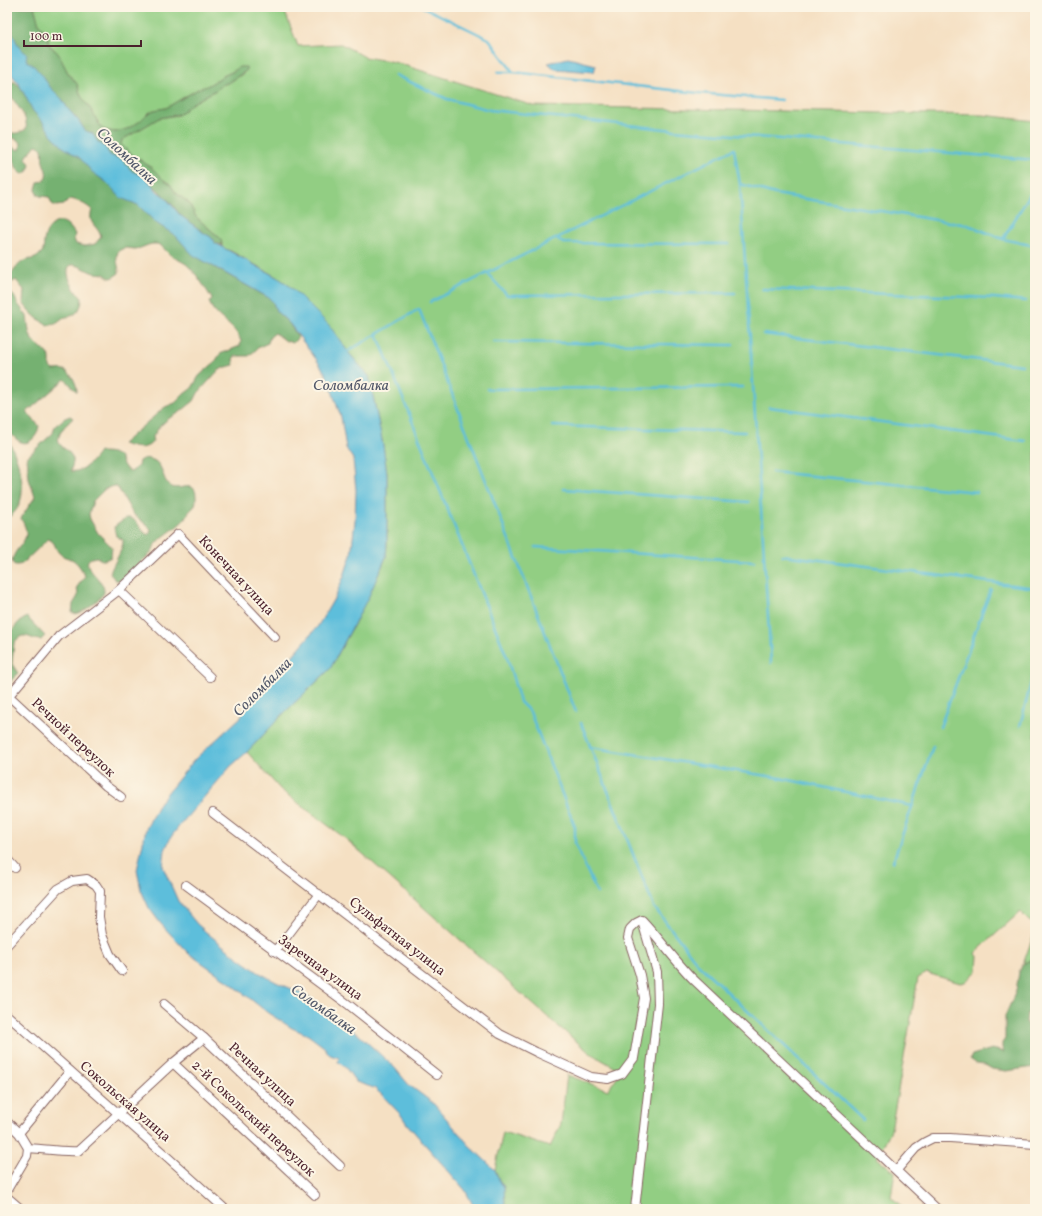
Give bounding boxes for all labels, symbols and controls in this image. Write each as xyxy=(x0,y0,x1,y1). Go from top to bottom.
scale bar xyxy=(24,22,141,48)
text: 100 m xyxy=(30,29,63,45)
water label: Соломбалка xyxy=(91,123,161,191)
water label: Соломбалка xyxy=(313,376,389,397)
street label: Конечная улица xyxy=(194,532,278,620)
water label: Соломбалка xyxy=(229,654,297,722)
street label: Речной переулок xyxy=(27,694,119,782)
street label: Сульфатная улица xyxy=(345,893,449,981)
street label: Заречная улица xyxy=(274,931,366,1005)
water label: Соломбалка xyxy=(286,980,360,1040)
street label: Речная улица xyxy=(224,1039,300,1111)
street label: 2-й Сокольский переулок xyxy=(187,1056,319,1182)
street label: Сокольская улица xyxy=(75,1057,175,1147)

